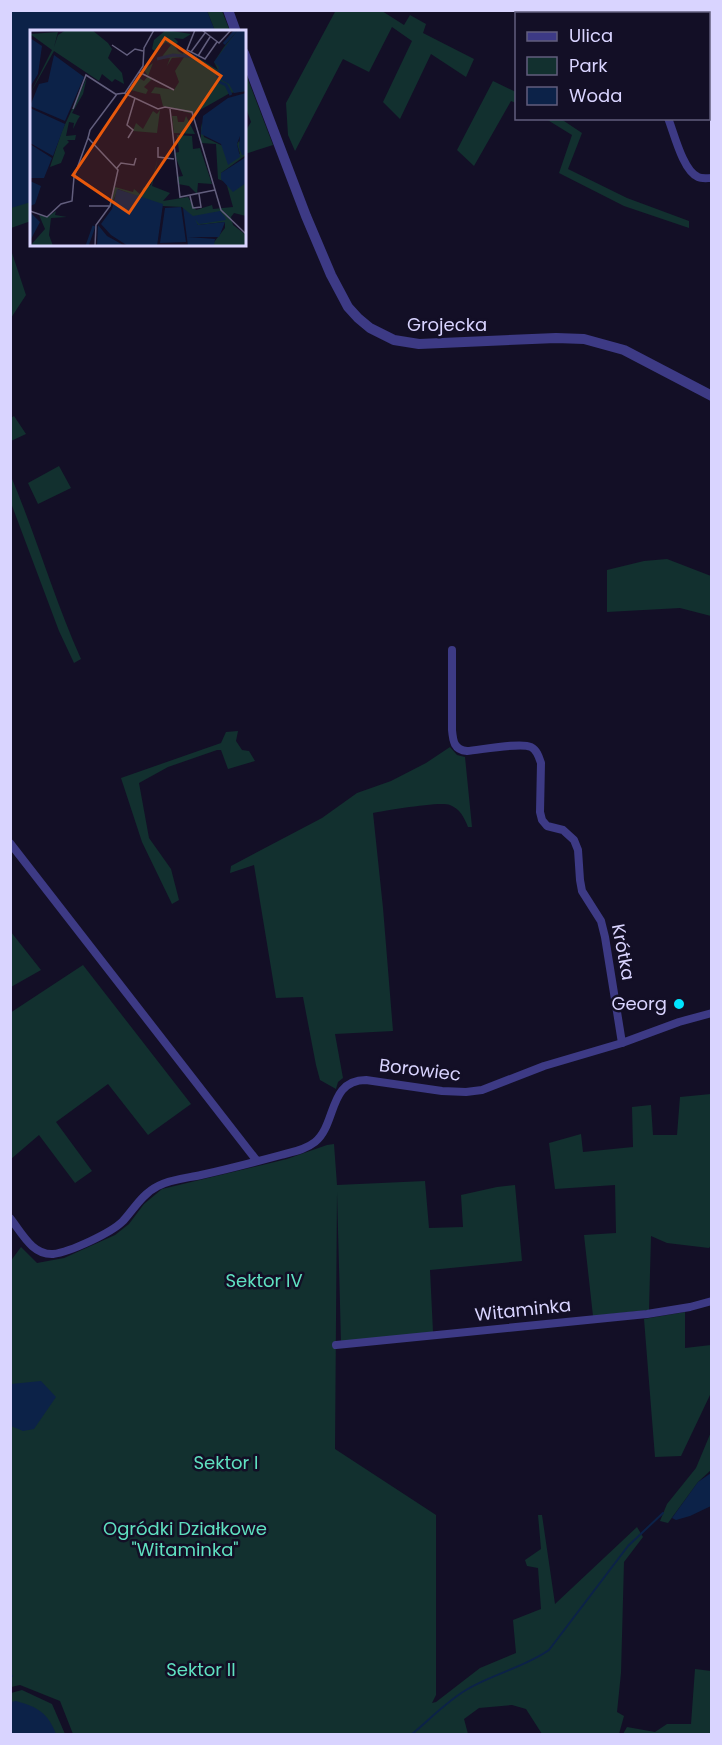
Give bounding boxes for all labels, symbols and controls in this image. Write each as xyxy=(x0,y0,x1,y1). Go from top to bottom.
legend xyxy=(515,12,710,120)
text: Ulica xyxy=(569,23,613,48)
inset map xyxy=(30,30,246,246)
text: Park xyxy=(569,53,608,78)
text: Woda xyxy=(569,83,622,108)
street label: Grojecka xyxy=(407,312,487,337)
street label: Krótka xyxy=(606,922,641,982)
place label: Georg xyxy=(611,991,667,1016)
marker: Georg xyxy=(672,997,686,1011)
street label: Borowiec xyxy=(378,1052,462,1087)
park label: Sektor IV xyxy=(225,1268,303,1293)
street label: Witaminka xyxy=(474,1292,572,1327)
park label: Sektor I xyxy=(193,1450,259,1475)
park label: Ogródki Działkowe "Witaminka" xyxy=(103,1516,267,1562)
park label: Sektor II xyxy=(166,1657,236,1682)

